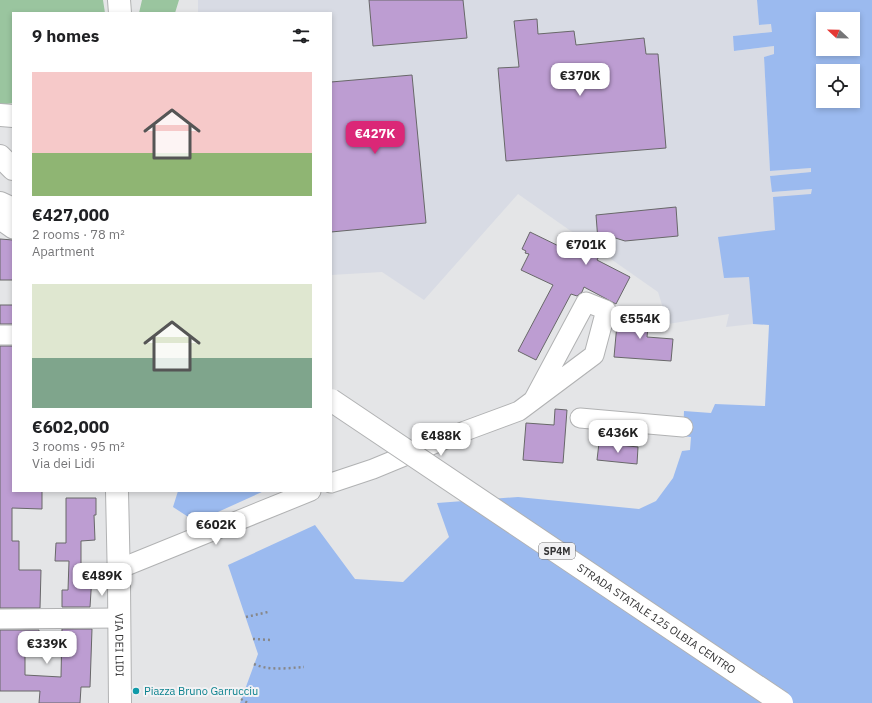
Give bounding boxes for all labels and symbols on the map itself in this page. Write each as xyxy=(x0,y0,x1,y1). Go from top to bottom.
north arrow xyxy=(816,12,860,56)
pin: €370K xyxy=(552,63,608,97)
pin: €427K xyxy=(347,121,403,155)
pin: €701K xyxy=(558,232,614,266)
pin: €554K xyxy=(612,306,668,340)
pin: €436K xyxy=(590,420,646,454)
pin: €488K xyxy=(413,423,469,457)
pin: €602K xyxy=(188,512,244,546)
road number: SP4M xyxy=(539,543,575,559)
street label: STRADA STATALE 125 OLBIA CENTRO xyxy=(574,560,738,677)
pin: €489K xyxy=(74,563,130,597)
street label: VIA DEI LIDI xyxy=(112,613,127,677)
pin: €339K xyxy=(19,631,75,665)
place label: Piazza Bruno Garrucciu xyxy=(144,684,258,698)
marker: Piazza Bruno Garrucciu xyxy=(131,686,141,696)

